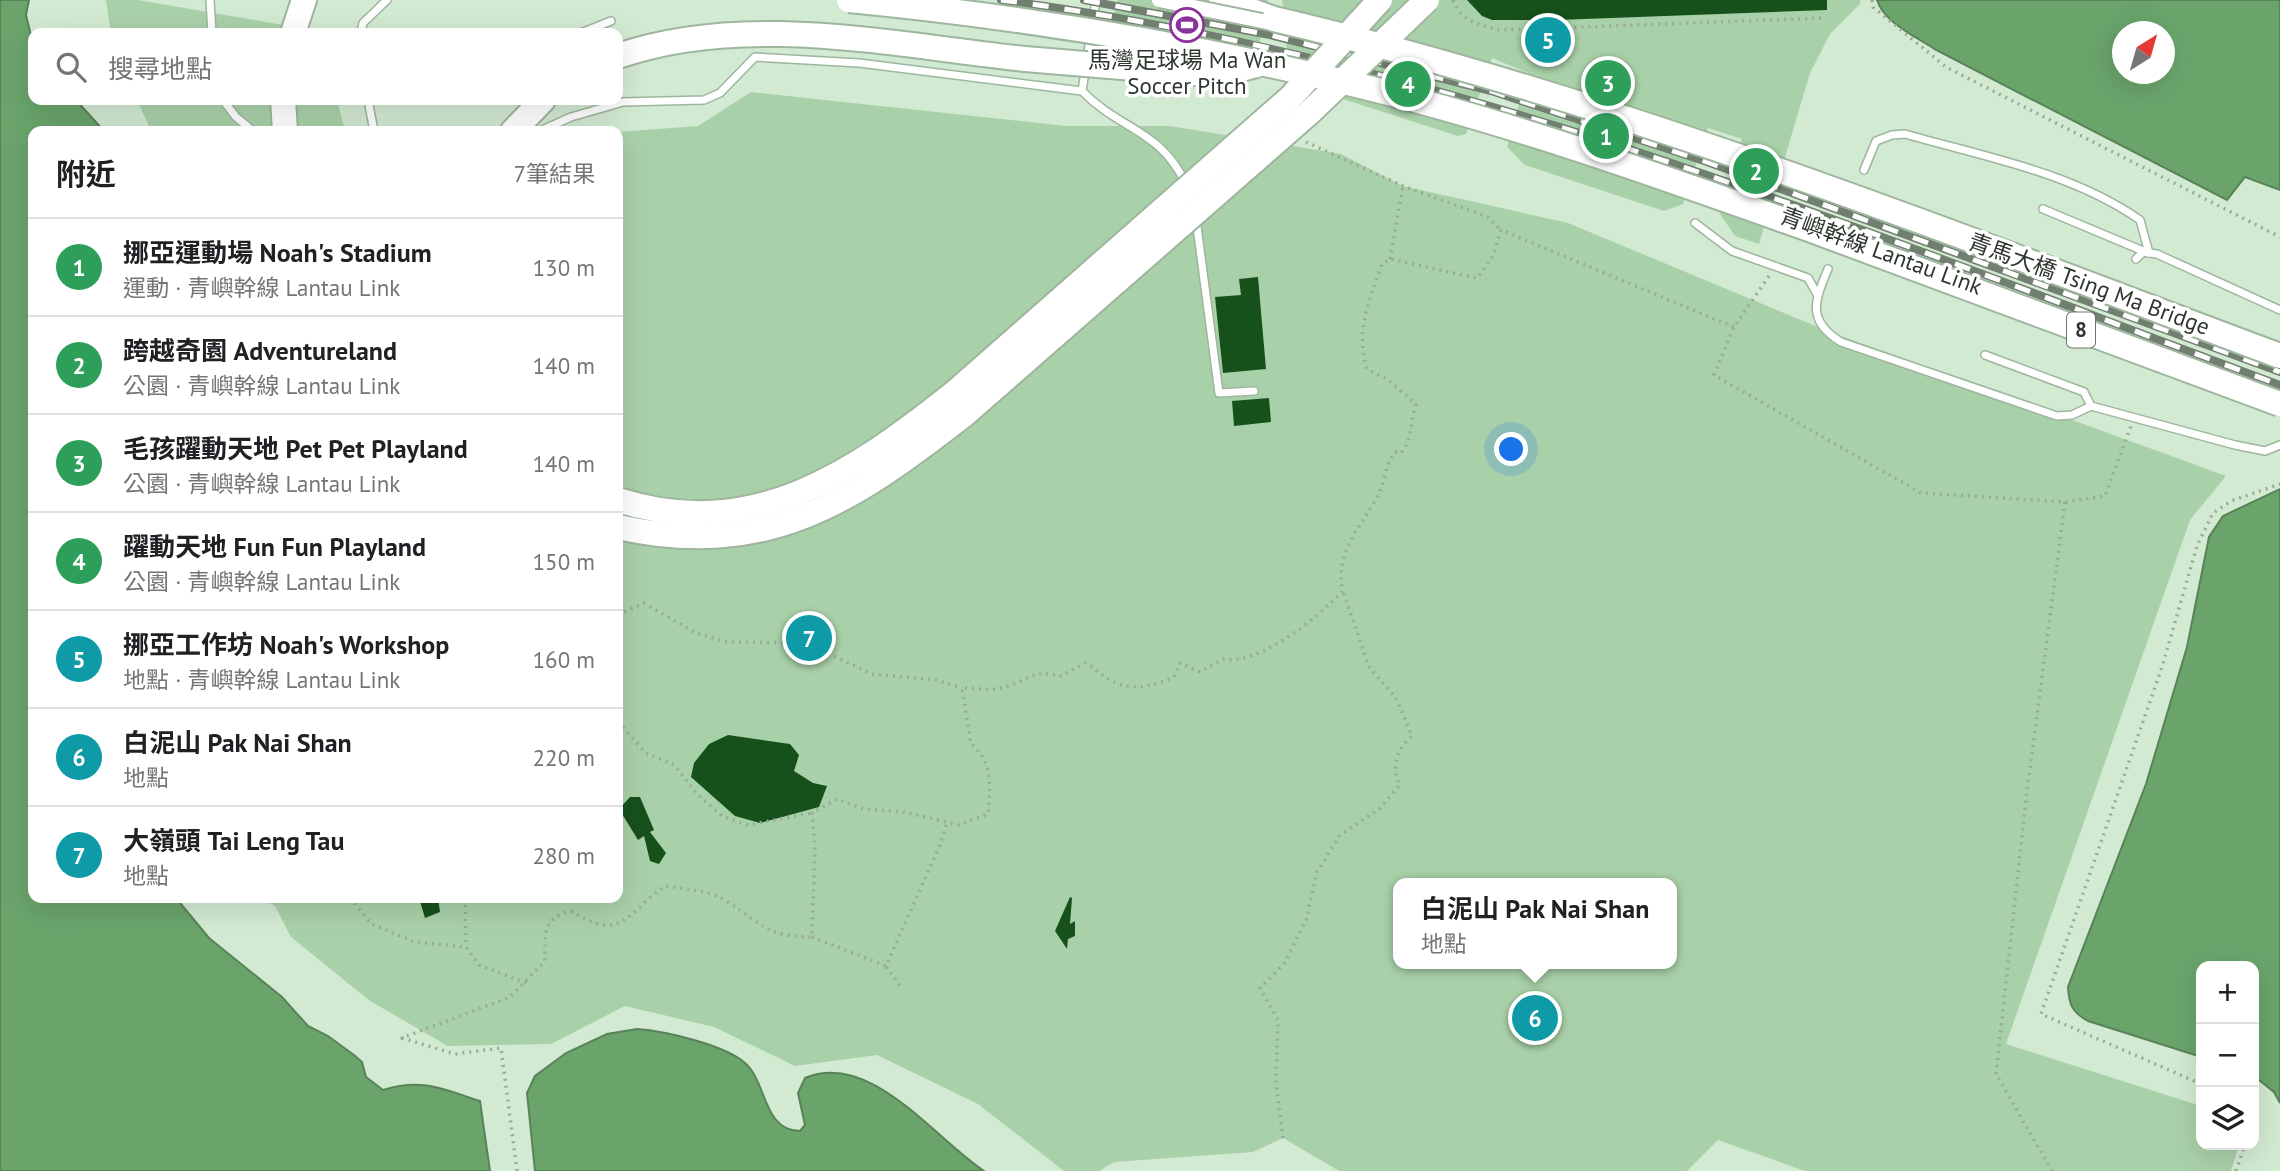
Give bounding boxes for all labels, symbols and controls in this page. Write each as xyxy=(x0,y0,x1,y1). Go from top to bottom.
sports icon: 馬灣足球場 Ma Wan Soccer Pitch xyxy=(1168,6,1206,44)
pin: 5 xyxy=(1525,14,1571,66)
north arrow xyxy=(2112,21,2175,84)
search box xyxy=(28,28,623,105)
place label: 馬灣足球場 Ma Wan Soccer Pitch xyxy=(1088,45,1286,100)
icon: search xyxy=(52,48,90,86)
text: 搜尋地點 xyxy=(108,52,212,85)
pin: 3 xyxy=(1585,57,1631,109)
pin: 4 xyxy=(1385,58,1431,110)
pin: 1 xyxy=(1583,110,1629,162)
pin: 2 xyxy=(1733,145,1779,197)
text: 附近 xyxy=(56,154,116,193)
text: 7筆結果 xyxy=(513,159,595,188)
street label: 青嶼幹線 Lantau Link xyxy=(1776,200,1986,301)
street label: 青馬大橋 Tsing Ma Bridge xyxy=(1964,226,2214,341)
text: 挪亞運動場 Noah's Stadium xyxy=(123,236,432,269)
text: 1 xyxy=(72,253,86,282)
text: 130 m xyxy=(533,253,595,282)
text: 運動 · 青嶼幹線 Lantau Link xyxy=(123,273,400,302)
road number: 8 xyxy=(2067,312,2095,348)
text: 跨越奇園 Adventureland xyxy=(123,334,397,367)
text: 2 xyxy=(72,351,86,380)
text: 140 m xyxy=(533,351,595,380)
text: 公園 · 青嶼幹線 Lantau Link xyxy=(123,371,400,400)
text: 毛孩躍動天地 Pet Pet Playland xyxy=(123,432,468,465)
your location xyxy=(1494,432,1528,466)
text: 3 xyxy=(72,449,86,478)
text: 140 m xyxy=(533,449,595,478)
text: 公園 · 青嶼幹線 Lantau Link xyxy=(123,469,400,498)
text: 躍動天地 Fun Fun Playland xyxy=(123,530,426,563)
text: 4 xyxy=(72,547,86,576)
text: 150 m xyxy=(533,547,595,576)
text: 公園 · 青嶼幹線 Lantau Link xyxy=(123,567,400,596)
pin: 7 xyxy=(786,612,832,664)
text: 挪亞工作坊 Noah's Workshop xyxy=(123,628,449,661)
text: 5 xyxy=(72,645,86,674)
text: 160 m xyxy=(533,645,595,674)
text: 地點 · 青嶼幹線 Lantau Link xyxy=(123,665,400,694)
text: 白泥山 Pak Nai Shan xyxy=(123,726,352,759)
text: 6 xyxy=(72,743,86,772)
text: 220 m xyxy=(533,743,595,772)
text: 地點 xyxy=(123,763,169,792)
text: 大嶺頭 Tai Leng Tau xyxy=(123,824,344,857)
text: 7 xyxy=(72,841,86,870)
text: 280 m xyxy=(533,841,595,870)
text: 地點 xyxy=(123,861,169,890)
popup xyxy=(1393,878,1677,969)
text: 白泥山 Pak Nai Shan xyxy=(1421,892,1649,925)
text: 地點 xyxy=(1421,929,1467,958)
map controls xyxy=(2196,961,2259,1150)
button: + xyxy=(2196,961,2259,1024)
pin: 6 xyxy=(1512,992,1558,1044)
button: − xyxy=(2196,1024,2259,1087)
button: layers xyxy=(2196,1087,2259,1150)

